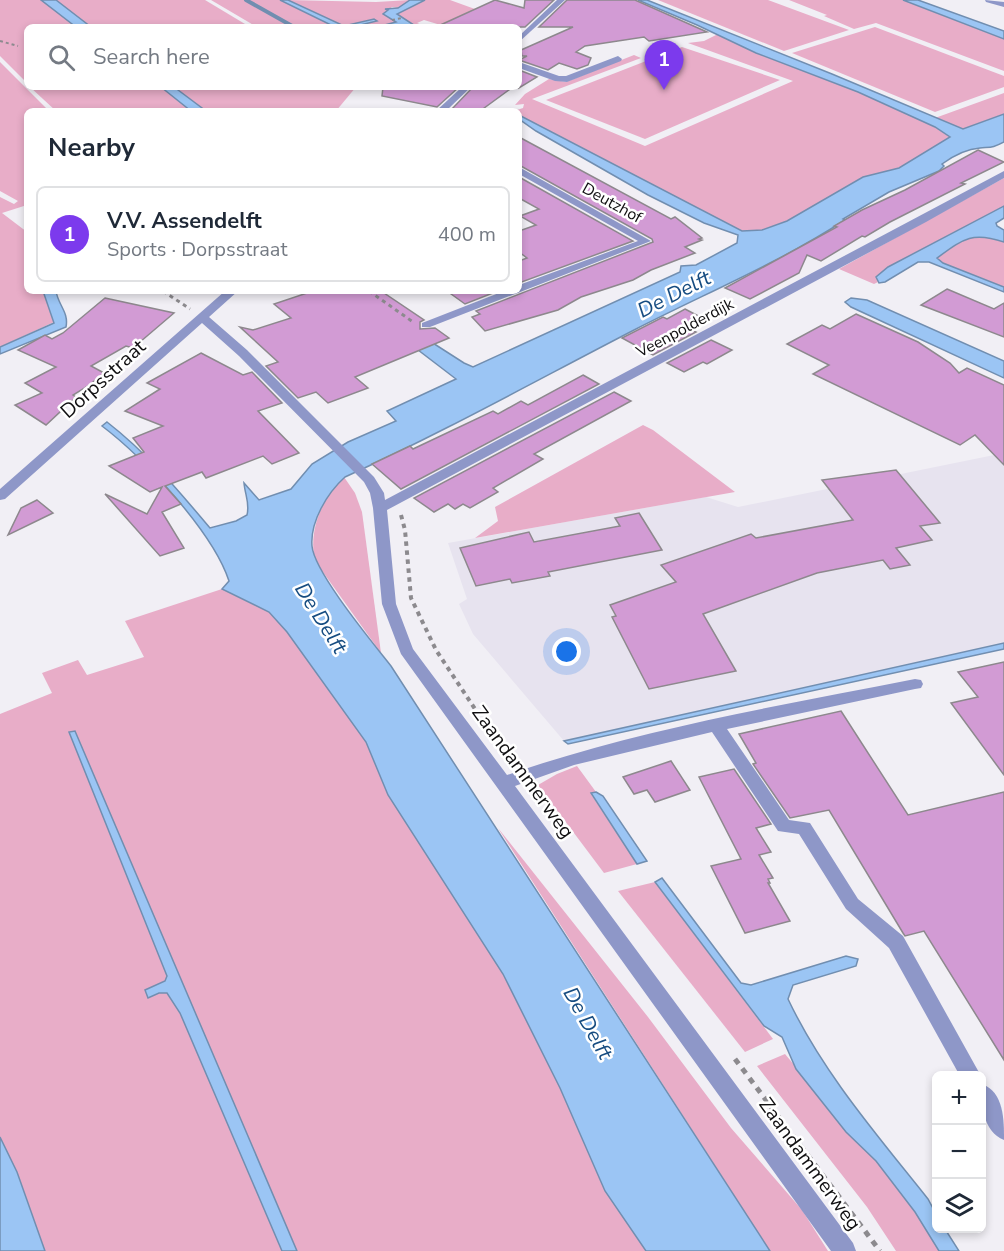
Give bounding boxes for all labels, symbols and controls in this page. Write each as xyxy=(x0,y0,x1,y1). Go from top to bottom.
search box xyxy=(24,24,522,90)
pin: 1 xyxy=(644,40,684,90)
icon: search xyxy=(45,41,78,74)
text: Search here xyxy=(93,42,210,72)
text: Nearby xyxy=(48,130,135,165)
street label: Deutzhof xyxy=(578,177,647,229)
text: V.V. Assendelft xyxy=(107,206,262,236)
text: 1 xyxy=(64,221,76,248)
text: 400 m xyxy=(438,221,496,248)
text: Sports · Dorpsstraat xyxy=(107,236,287,263)
water label: De Delft xyxy=(633,263,716,324)
street label: Veenpolderdijk xyxy=(632,293,738,363)
street label: Dorpsstraat xyxy=(55,333,152,425)
water label: De Delft xyxy=(288,577,354,659)
your location xyxy=(552,637,581,666)
street label: Zaandammerweg xyxy=(466,700,580,844)
water label: De Delft xyxy=(557,982,620,1065)
map controls xyxy=(932,1071,986,1233)
button: + xyxy=(932,1071,986,1125)
street label: Zaandammerweg xyxy=(753,1092,867,1236)
button: − xyxy=(932,1125,986,1179)
button: layers xyxy=(932,1179,986,1233)

